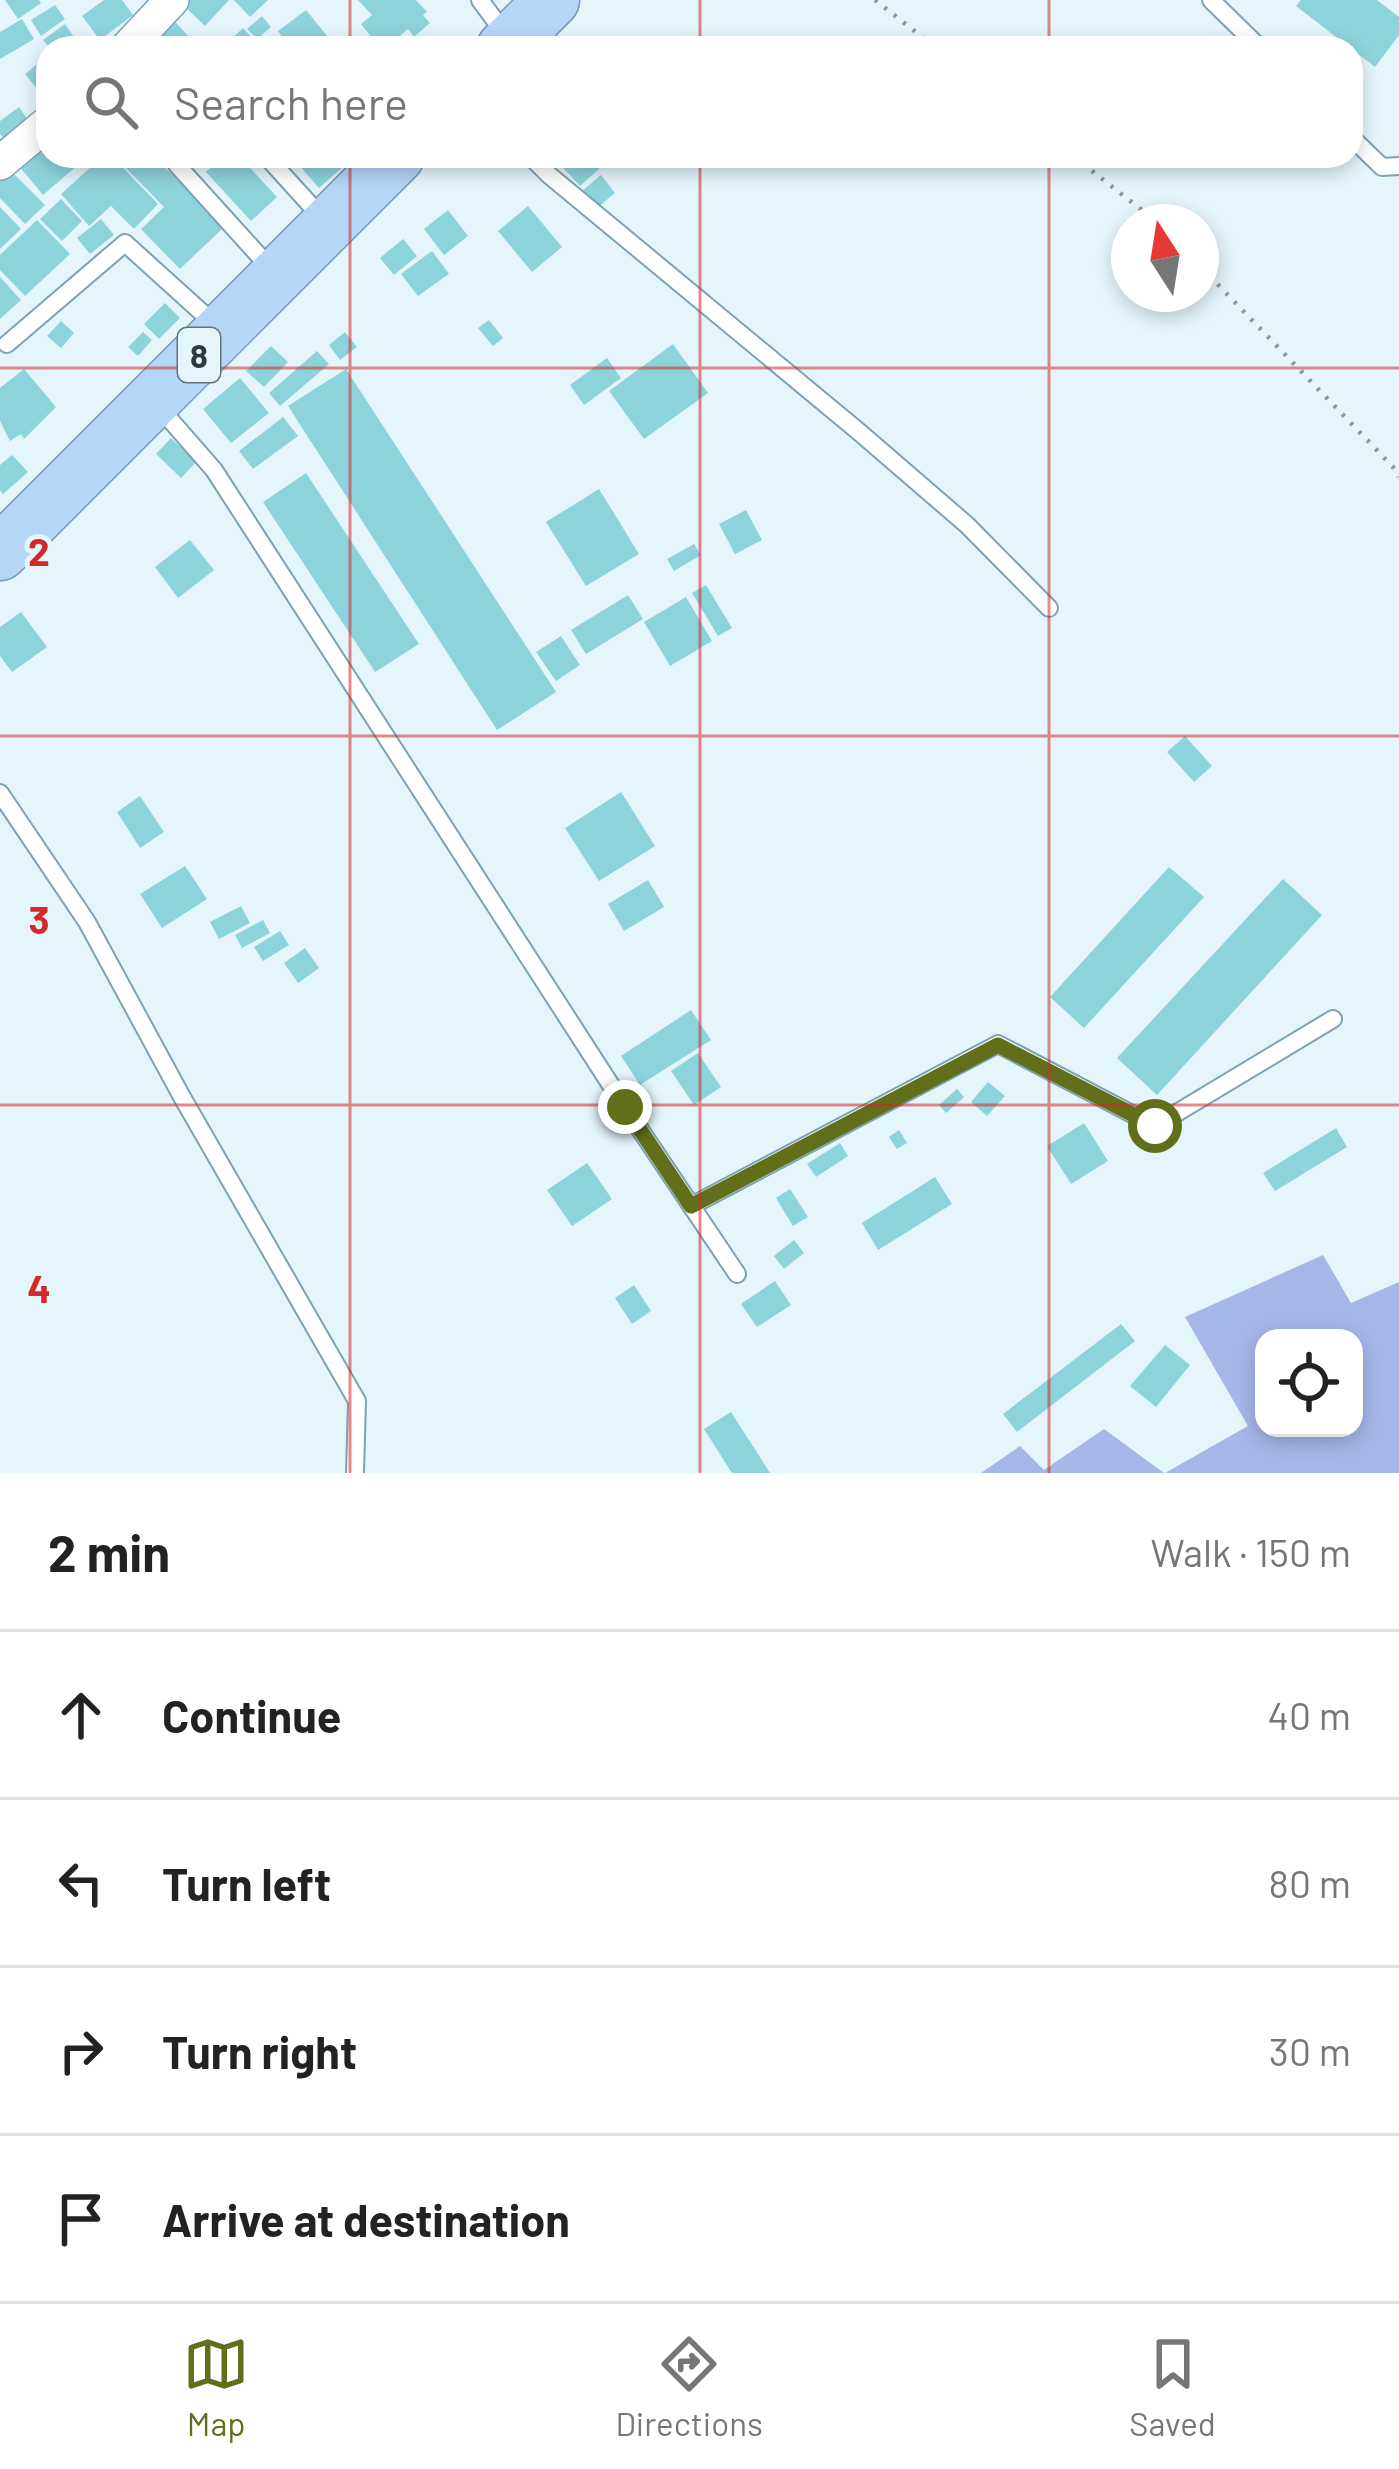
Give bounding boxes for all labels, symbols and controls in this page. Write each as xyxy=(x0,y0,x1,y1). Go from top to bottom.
search box xyxy=(36,36,1363,168)
icon: search xyxy=(78,69,144,135)
text: Search here xyxy=(174,75,408,129)
north arrow xyxy=(1111,204,1219,312)
road number: 8 xyxy=(178,328,220,382)
text: 2 xyxy=(28,527,50,574)
text: 3 xyxy=(28,895,50,942)
route end xyxy=(598,1080,652,1134)
route start xyxy=(1128,1099,1182,1153)
text: 4 xyxy=(27,1264,51,1311)
map controls xyxy=(1255,1329,1363,1437)
button: locate xyxy=(1255,1329,1363,1437)
text: 2 min xyxy=(48,1521,170,1582)
text: Walk · 150 m xyxy=(1151,1528,1351,1575)
icon: ahead xyxy=(48,1682,114,1748)
text: Continue xyxy=(162,1688,341,1742)
text: 40 m xyxy=(1267,1691,1351,1738)
icon: left xyxy=(48,1850,114,1916)
text: Turn left xyxy=(162,1856,331,1910)
text: 80 m xyxy=(1269,1859,1351,1906)
icon: right xyxy=(48,2018,114,2084)
text: Turn right xyxy=(162,2024,357,2078)
text: 30 m xyxy=(1269,2027,1351,2074)
icon: arrive xyxy=(48,2186,114,2252)
text: Arrive at destination xyxy=(162,2192,570,2246)
tab: Map xyxy=(183,2331,249,2443)
tab: Directions xyxy=(615,2331,763,2443)
tab: Saved xyxy=(1129,2331,1216,2443)

